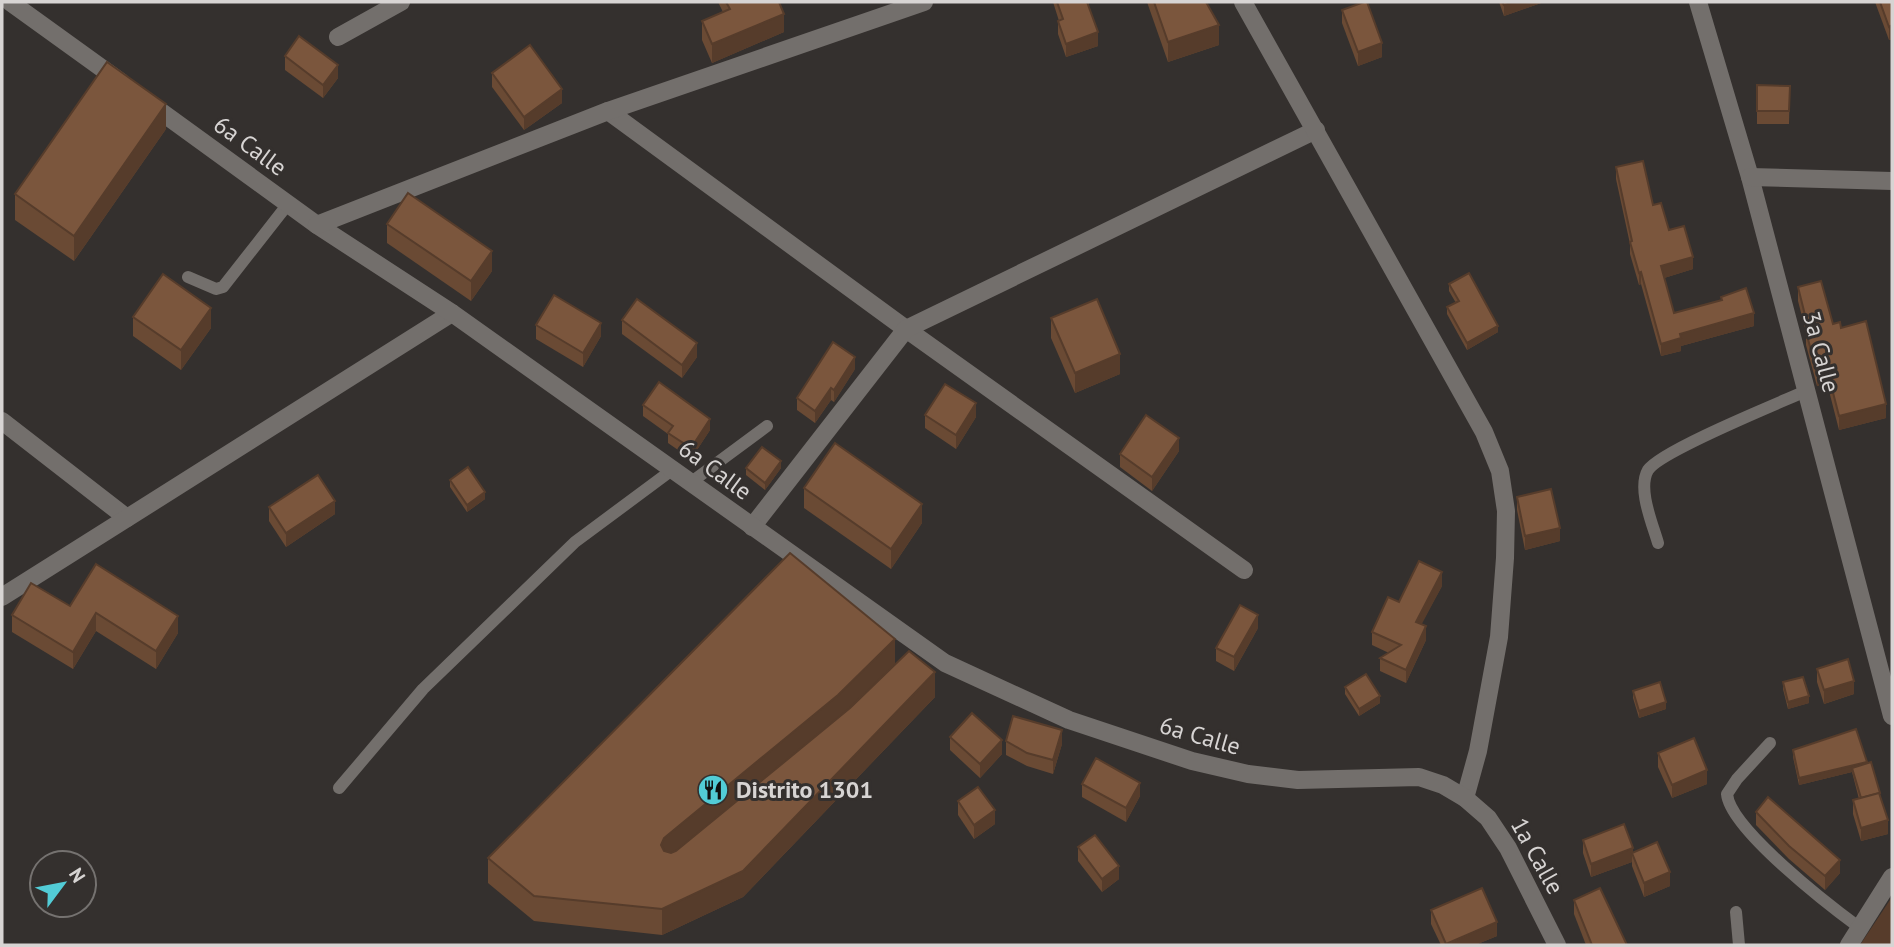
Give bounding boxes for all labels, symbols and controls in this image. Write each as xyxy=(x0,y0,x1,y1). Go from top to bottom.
street label: 6a Calle xyxy=(208,109,293,182)
street label: 3a Calle xyxy=(1796,308,1847,396)
street label: 6a Calle xyxy=(673,433,758,506)
street label: 6a Calle xyxy=(1156,709,1244,762)
restaurant icon: Distrito 1301 xyxy=(696,773,730,807)
place label: Distrito 1301 xyxy=(736,774,873,805)
street label: 1a Calle xyxy=(1504,812,1571,899)
north arrow xyxy=(28,849,98,919)
text: N xyxy=(64,863,91,887)

